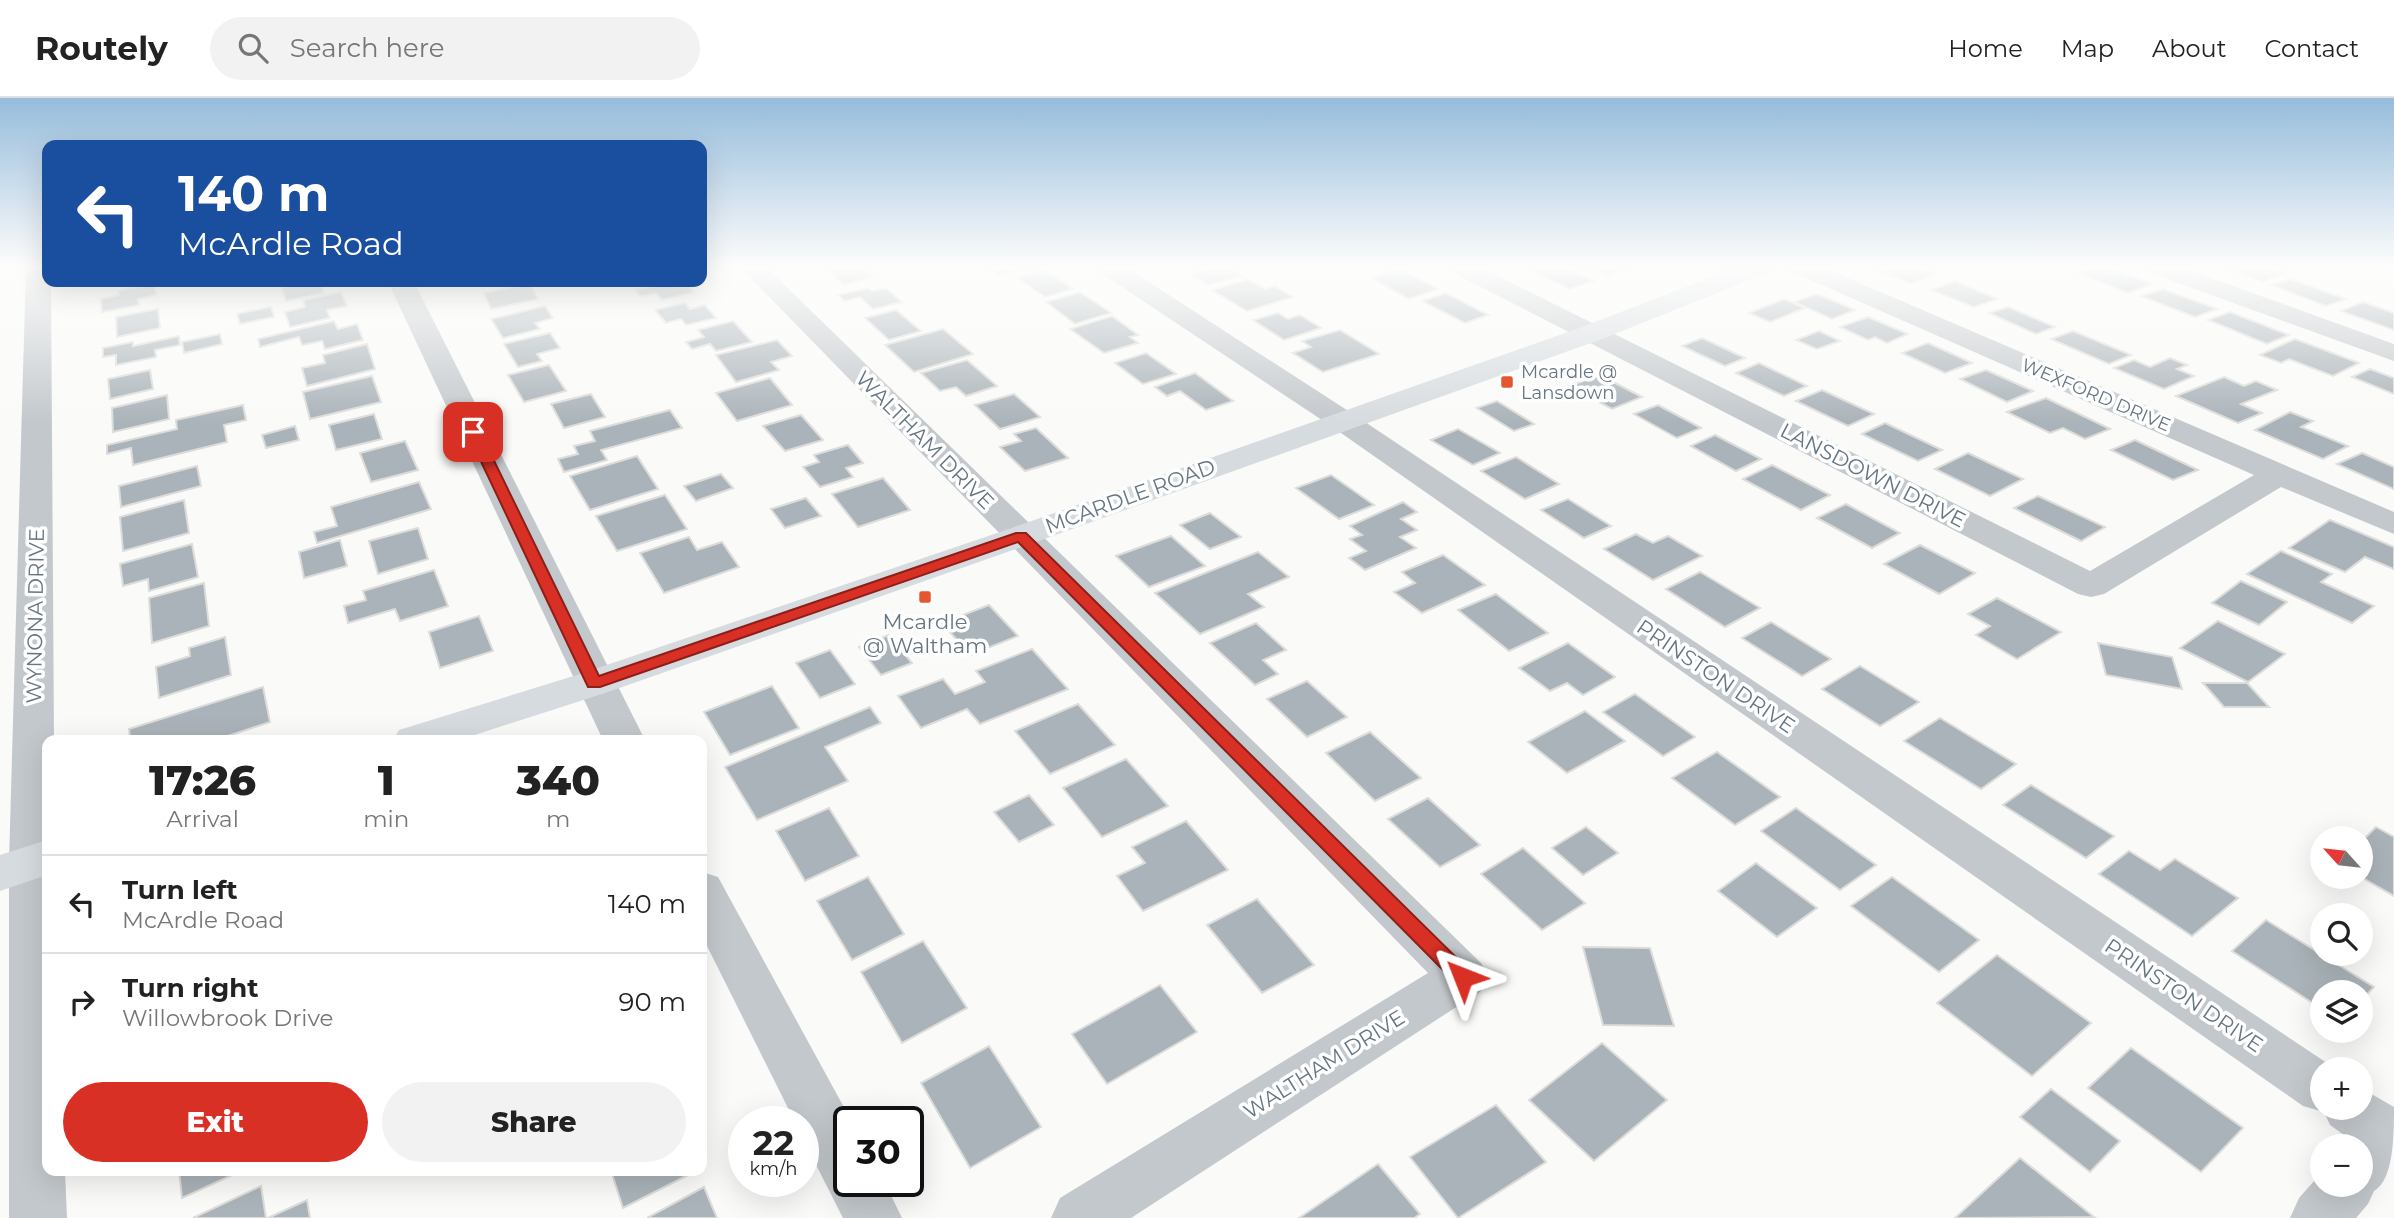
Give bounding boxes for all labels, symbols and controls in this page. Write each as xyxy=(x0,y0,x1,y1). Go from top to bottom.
search box xyxy=(210,17,700,80)
text: Routely xyxy=(35,28,168,68)
icon: search xyxy=(234,29,272,67)
text: Search here xyxy=(290,32,445,64)
text: Home xyxy=(1948,34,2023,63)
text: Map xyxy=(2061,34,2114,63)
text: About xyxy=(2152,34,2226,63)
text: Contact xyxy=(2264,34,2359,63)
text: 140 m xyxy=(178,164,330,223)
icon: left xyxy=(63,168,154,259)
text: McArdle Road xyxy=(178,224,404,263)
street label: WEXFORD DRIVE xyxy=(2018,354,2174,436)
place label: Mcardle @ Lansdown xyxy=(1521,361,1617,404)
street label: WALTHAM DRIVE xyxy=(851,366,999,514)
marker: Mcardle @ Lansdown xyxy=(1499,374,1515,390)
pin xyxy=(443,402,503,462)
icon: arrive xyxy=(454,413,492,451)
street label: LANSDOWN DRIVE xyxy=(1776,417,1970,533)
street label: MCARDLE ROAD xyxy=(1042,454,1218,538)
street label: WYNONA DRIVE xyxy=(21,528,49,704)
marker: Mcardle @ Waltham xyxy=(917,589,933,605)
place label: Mcardle @ Waltham xyxy=(863,609,987,658)
street label: PRINSTON DRIVE xyxy=(1632,614,1800,738)
text: 17:26 xyxy=(149,754,256,806)
text: 1 xyxy=(378,754,395,806)
text: 340 xyxy=(516,754,600,806)
text: Arrival xyxy=(166,805,239,833)
text: min xyxy=(363,805,409,833)
text: m xyxy=(546,805,570,833)
north arrow xyxy=(2310,826,2373,889)
map controls xyxy=(2310,826,2373,1197)
text: Turn left xyxy=(122,874,238,906)
icon: left xyxy=(63,885,101,923)
text: 140 m xyxy=(608,888,686,920)
button: search xyxy=(2310,903,2373,966)
text: McArdle Road xyxy=(122,906,284,934)
street label: PRINSTON DRIVE xyxy=(2100,933,2268,1057)
position arrow xyxy=(1426,940,1500,1014)
text: Turn right xyxy=(122,972,258,1004)
button: layers xyxy=(2310,980,2373,1043)
icon: right xyxy=(63,983,101,1021)
text: 90 m xyxy=(619,986,686,1018)
text: Willowbrook Drive xyxy=(122,1004,333,1032)
street label: WALTHAM DRIVE xyxy=(1239,1004,1409,1124)
button: + xyxy=(2310,1057,2373,1120)
button: Exit xyxy=(63,1082,368,1162)
button: Share xyxy=(382,1082,686,1162)
speed limit sign: 30 xyxy=(833,1106,924,1197)
text: 22 xyxy=(753,1121,794,1164)
button: − xyxy=(2310,1134,2373,1197)
text: km/h xyxy=(749,1158,798,1180)

